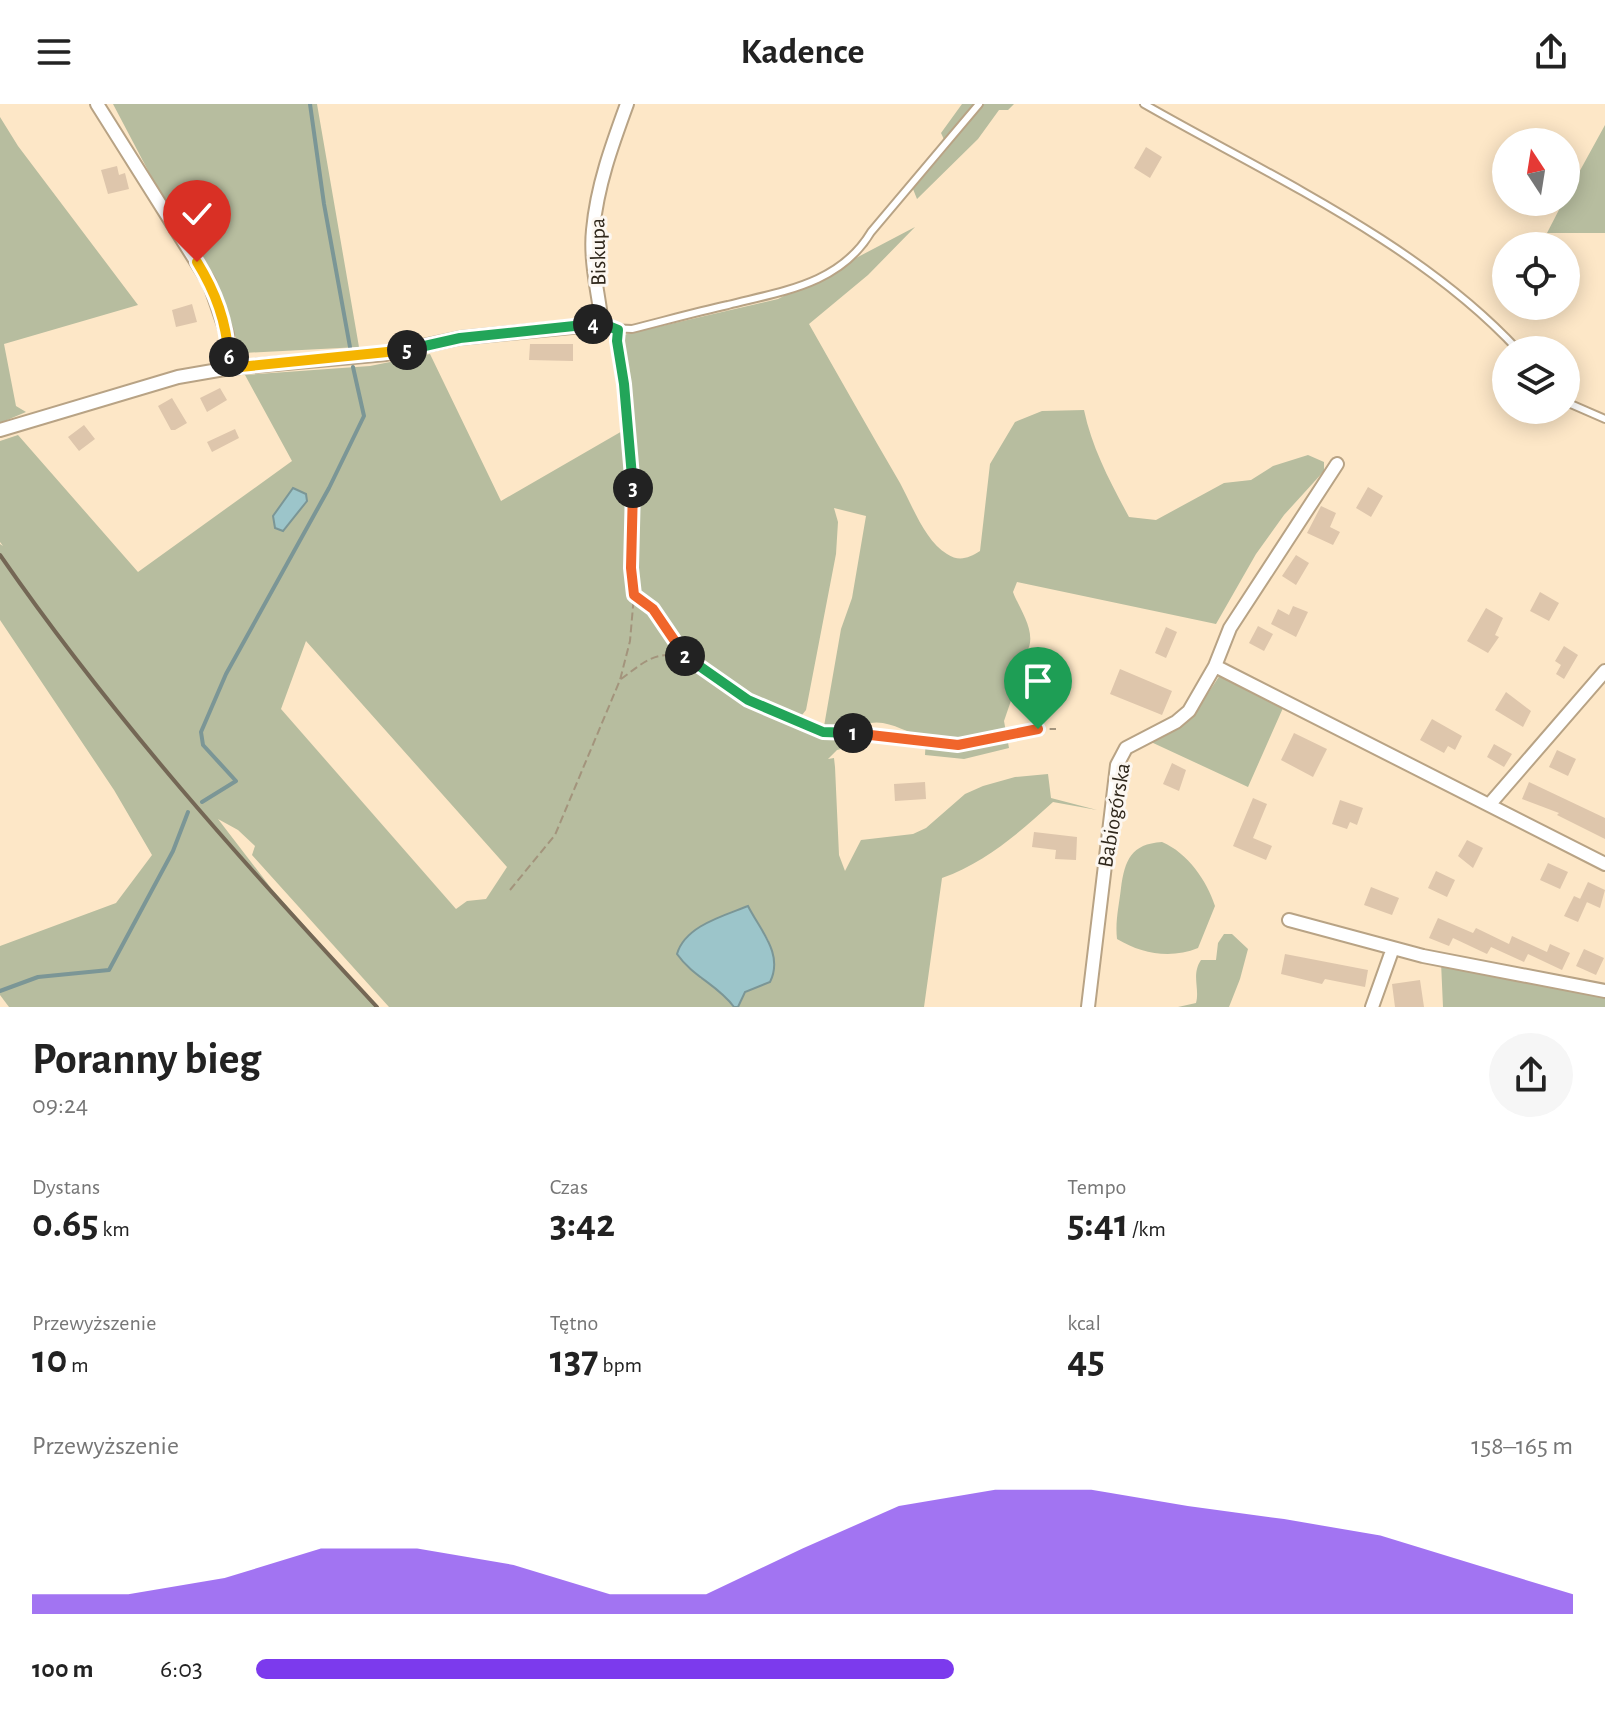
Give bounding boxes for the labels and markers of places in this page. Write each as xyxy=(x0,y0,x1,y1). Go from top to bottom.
pin xyxy=(163,180,231,262)
pin: 4 xyxy=(573,304,613,344)
pin: 5 xyxy=(387,330,427,370)
pin: 6 xyxy=(209,337,249,377)
pin: 3 xyxy=(613,468,653,508)
pin: 2 xyxy=(665,636,705,676)
pin xyxy=(1004,647,1072,729)
pin: 1 xyxy=(833,713,873,753)

